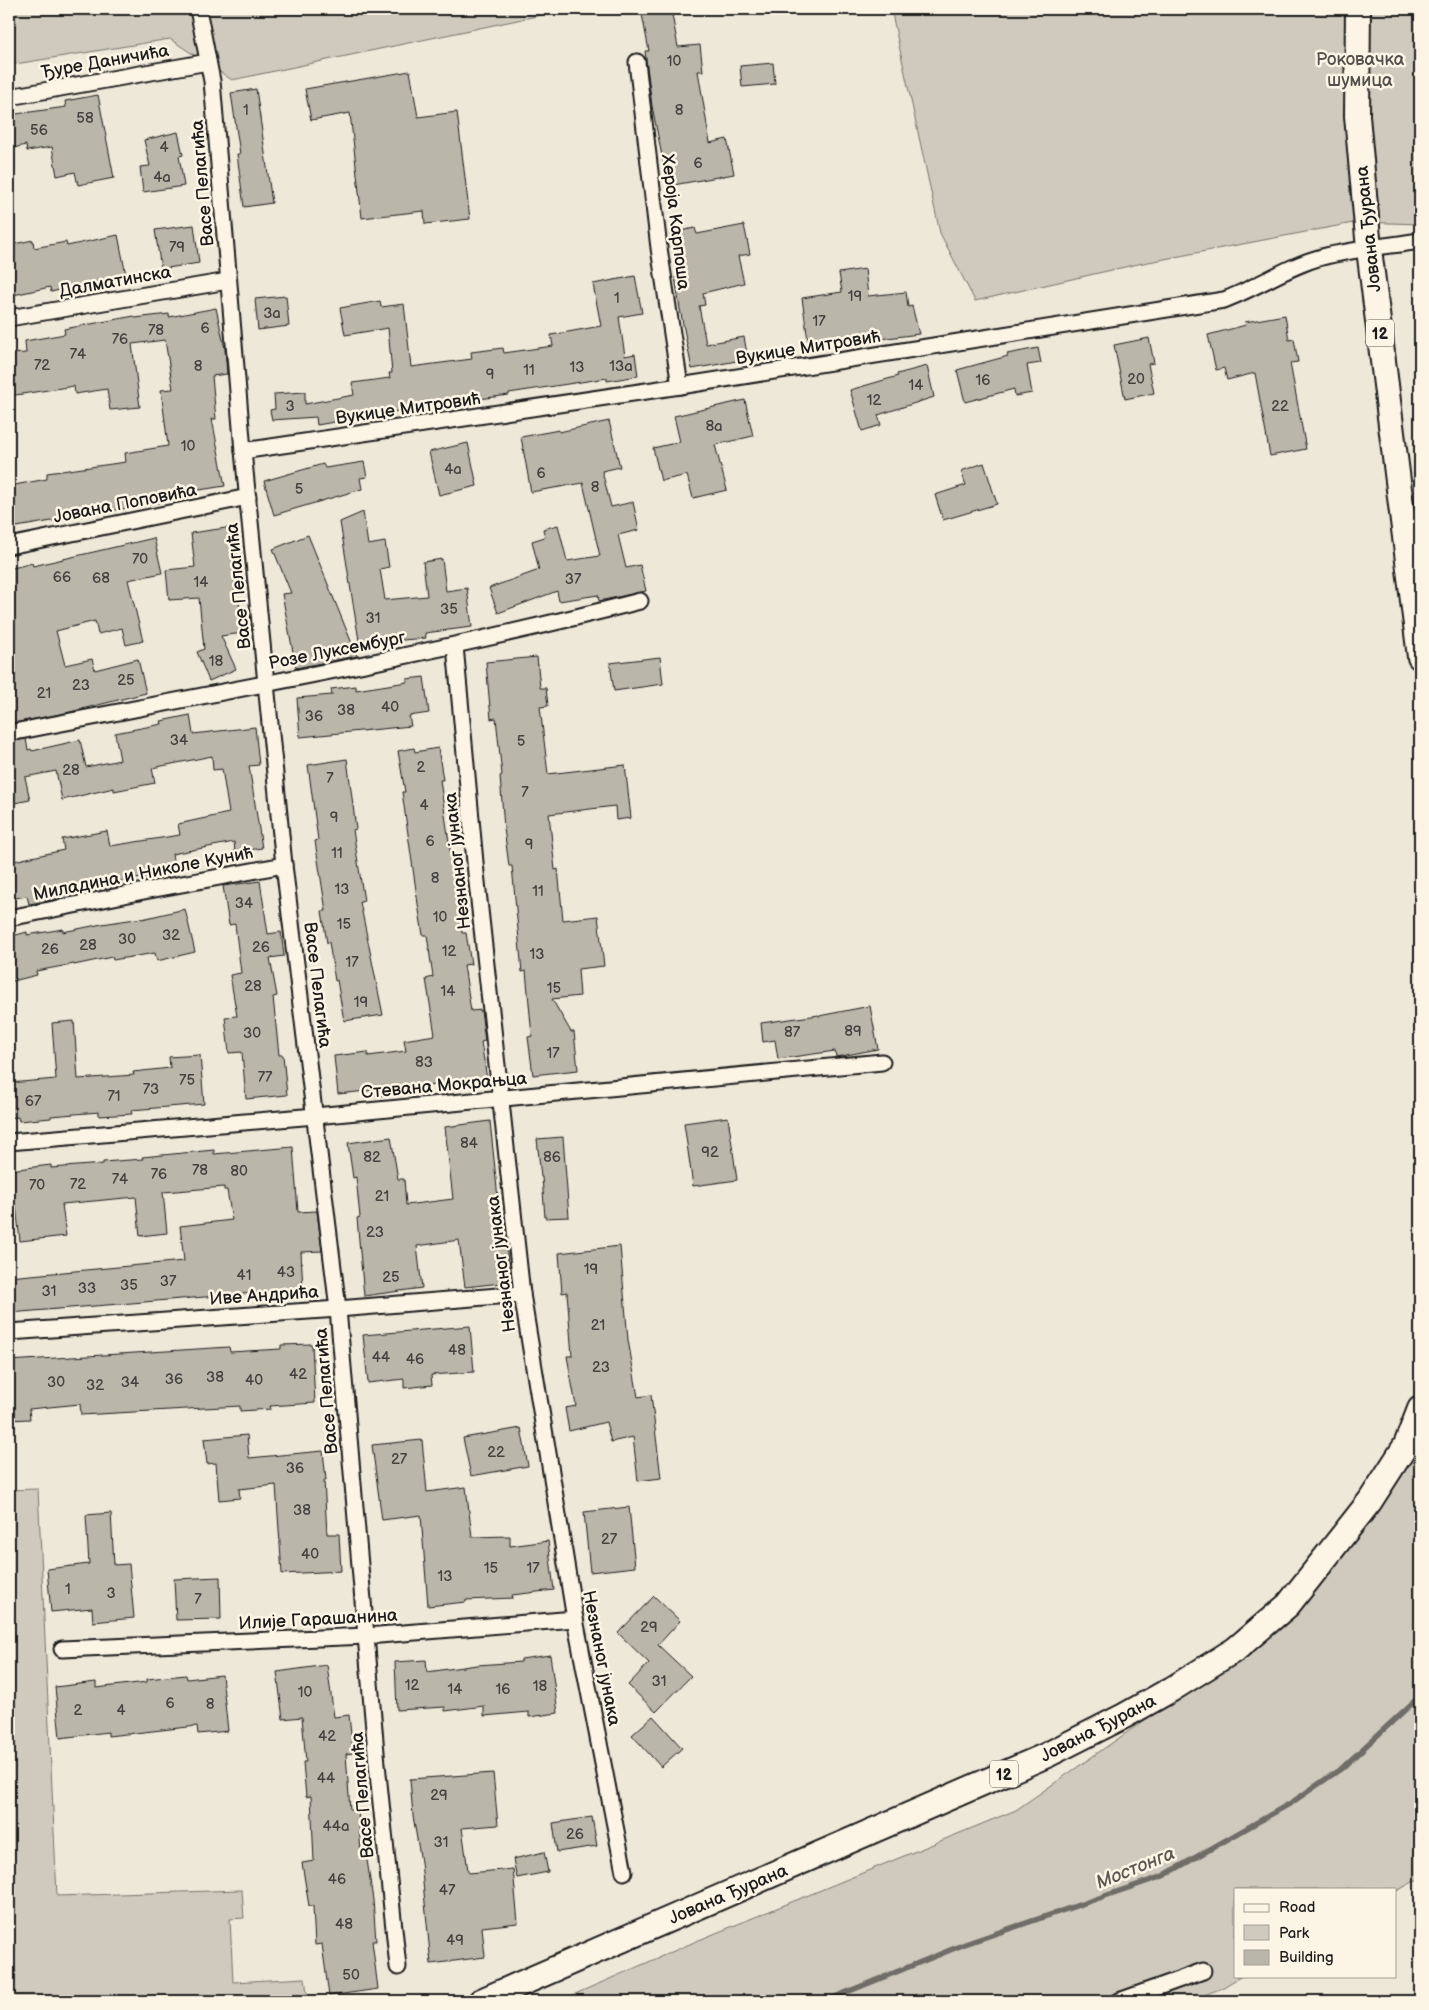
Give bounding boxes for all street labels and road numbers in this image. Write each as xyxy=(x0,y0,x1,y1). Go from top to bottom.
street label: Ђуре Даничића xyxy=(40,40,171,83)
street label: Васе Пелагића xyxy=(186,119,218,247)
street label: Хероја Карпоша xyxy=(657,153,694,292)
street label: Јована Ђурана xyxy=(1351,164,1386,293)
street label: Далматинска xyxy=(57,261,173,302)
road number: 12 xyxy=(1366,319,1394,346)
street label: Вукице Митровић xyxy=(734,326,882,369)
street label: Вукице Митровић xyxy=(334,388,482,429)
street label: Јована Поповића xyxy=(52,479,199,528)
street label: Васе Пелагића xyxy=(221,521,256,650)
street label: Розе Луксембург xyxy=(267,627,407,674)
street label: Незнаног јунака xyxy=(440,791,475,930)
street label: Миладина и Николе Кунић xyxy=(31,842,255,905)
street label: Васе Пелагића xyxy=(299,921,336,1050)
street label: Стевана Мокрањца xyxy=(360,1068,528,1103)
street label: Незнаног јунака xyxy=(483,1194,520,1333)
street label: Иве Андрића xyxy=(209,1281,320,1310)
street label: Васе Пелагића xyxy=(310,1327,342,1455)
street label: Незнаног јунака xyxy=(578,1589,625,1728)
street label: Илије Гарашанина xyxy=(238,1605,399,1634)
street label: Јована Ђурана xyxy=(1037,1690,1160,1767)
street label: Васе Пелагића xyxy=(346,1731,378,1859)
road number: 12 xyxy=(990,1760,1018,1788)
street label: Јована Ђурана xyxy=(666,1860,791,1929)

